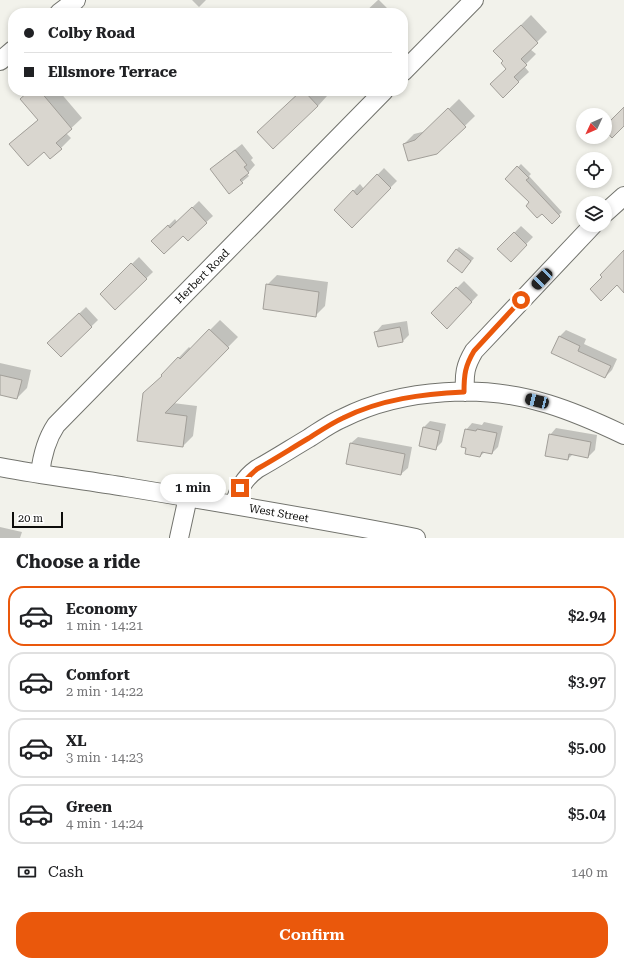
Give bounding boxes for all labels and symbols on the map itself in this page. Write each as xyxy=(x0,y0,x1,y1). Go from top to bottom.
north arrow xyxy=(576,108,612,144)
street label: Herbert Road xyxy=(173,247,232,306)
car xyxy=(529,266,555,292)
route start xyxy=(512,291,530,309)
car xyxy=(524,392,550,410)
callout: 1 min xyxy=(160,474,226,502)
route end xyxy=(231,479,249,497)
street label: West Street xyxy=(248,502,310,525)
scale bar xyxy=(12,510,63,529)

